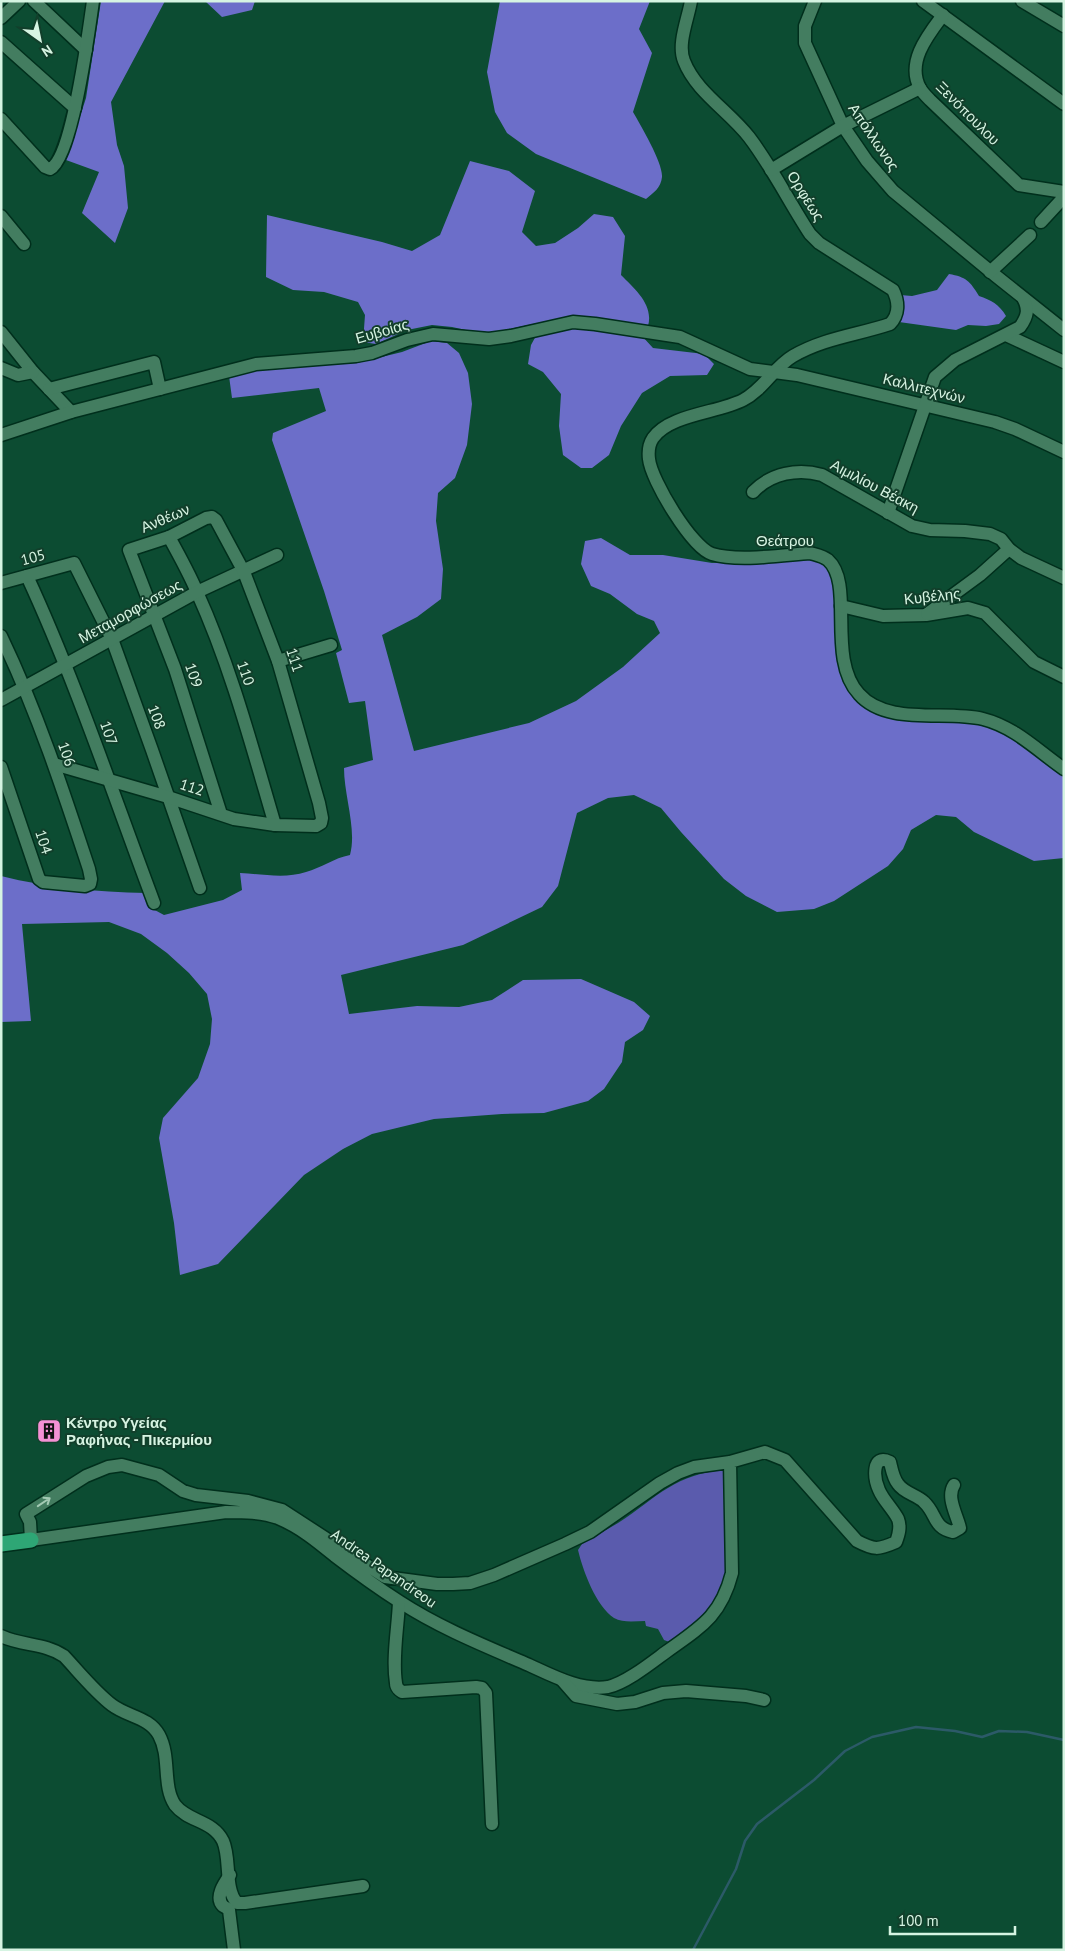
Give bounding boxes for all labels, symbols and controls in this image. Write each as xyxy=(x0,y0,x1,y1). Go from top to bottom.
north arrow xyxy=(15,15,65,65)
text: N xyxy=(38,41,56,61)
street label: Ξενόπουλου xyxy=(932,77,1004,149)
street label: Απόλλωνος xyxy=(844,100,904,174)
street label: Ορφέως xyxy=(783,167,829,225)
street label: Ευβοίας xyxy=(353,314,411,348)
street label: Καλλιτεχνών xyxy=(881,369,967,407)
street label: Αιμιλίου Βέακη xyxy=(827,455,923,517)
street label: Ανθέων xyxy=(138,499,192,537)
street label: Θεάτρου xyxy=(756,531,814,550)
street label: 105 xyxy=(19,545,47,569)
street label: Μεταμορφώσεως xyxy=(75,575,185,647)
street label: Κυβέλης xyxy=(903,584,961,608)
street label: 111 xyxy=(282,645,308,675)
street label: 110 xyxy=(233,658,259,688)
street label: 109 xyxy=(181,660,207,690)
street label: 108 xyxy=(144,702,170,732)
street label: 107 xyxy=(96,718,122,748)
street label: 106 xyxy=(54,739,80,769)
street label: 112 xyxy=(177,774,207,800)
street label: 104 xyxy=(31,827,57,857)
place label: Κέντρο Υγείας Ραφήνας - Πικερμίου xyxy=(66,1413,212,1449)
building icon: Κέντρο Υγείας Ραφήνας - Πικερμίου xyxy=(36,1418,62,1444)
one-way arrow xyxy=(36,1497,50,1507)
street label: Andrea Papandreou xyxy=(327,1524,441,1612)
scale bar xyxy=(890,1904,1015,1936)
text: 100 m xyxy=(898,1911,939,1930)

